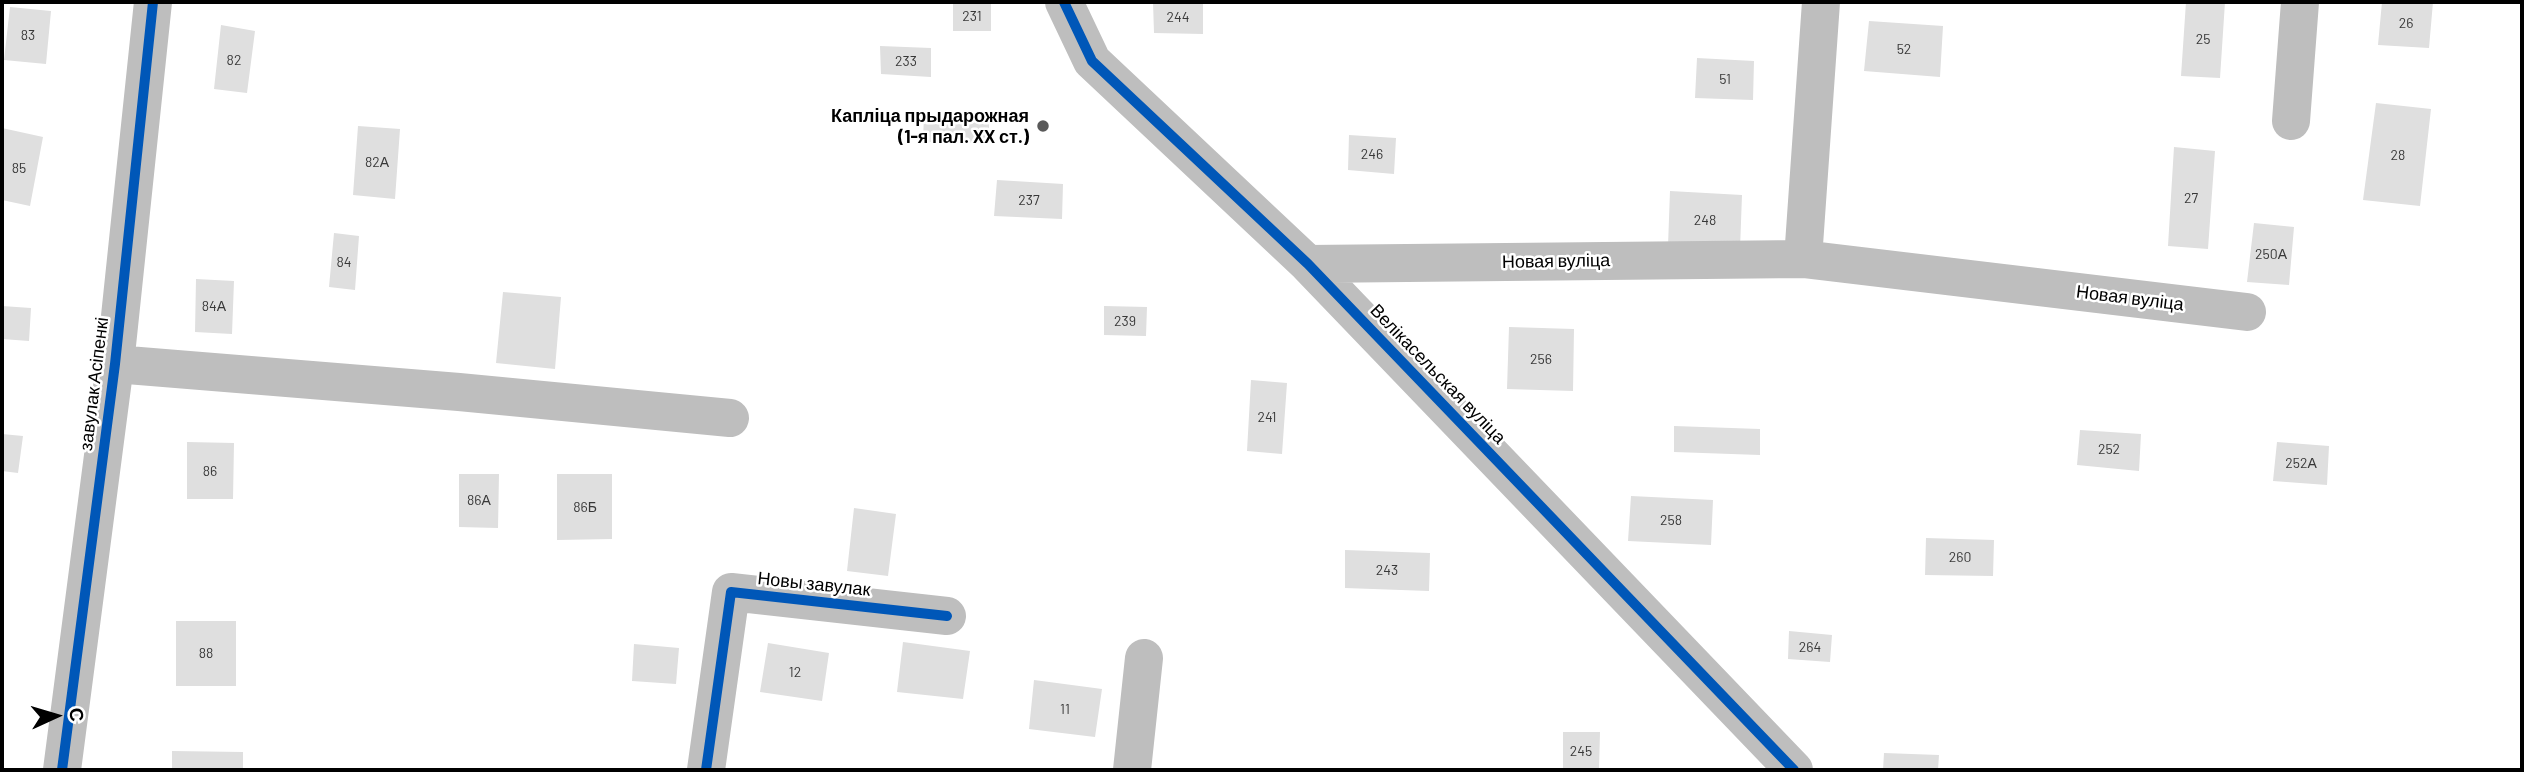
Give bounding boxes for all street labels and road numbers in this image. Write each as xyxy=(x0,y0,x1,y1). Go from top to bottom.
street label: Новая вуліца xyxy=(1502,249,1610,273)
street label: Новая вуліца xyxy=(2075,281,2185,315)
street label: Велікасельская вуліца xyxy=(1366,300,1510,448)
street label: завулак Асіпенкі xyxy=(75,316,113,452)
street label: Новы завулак xyxy=(756,567,872,601)

